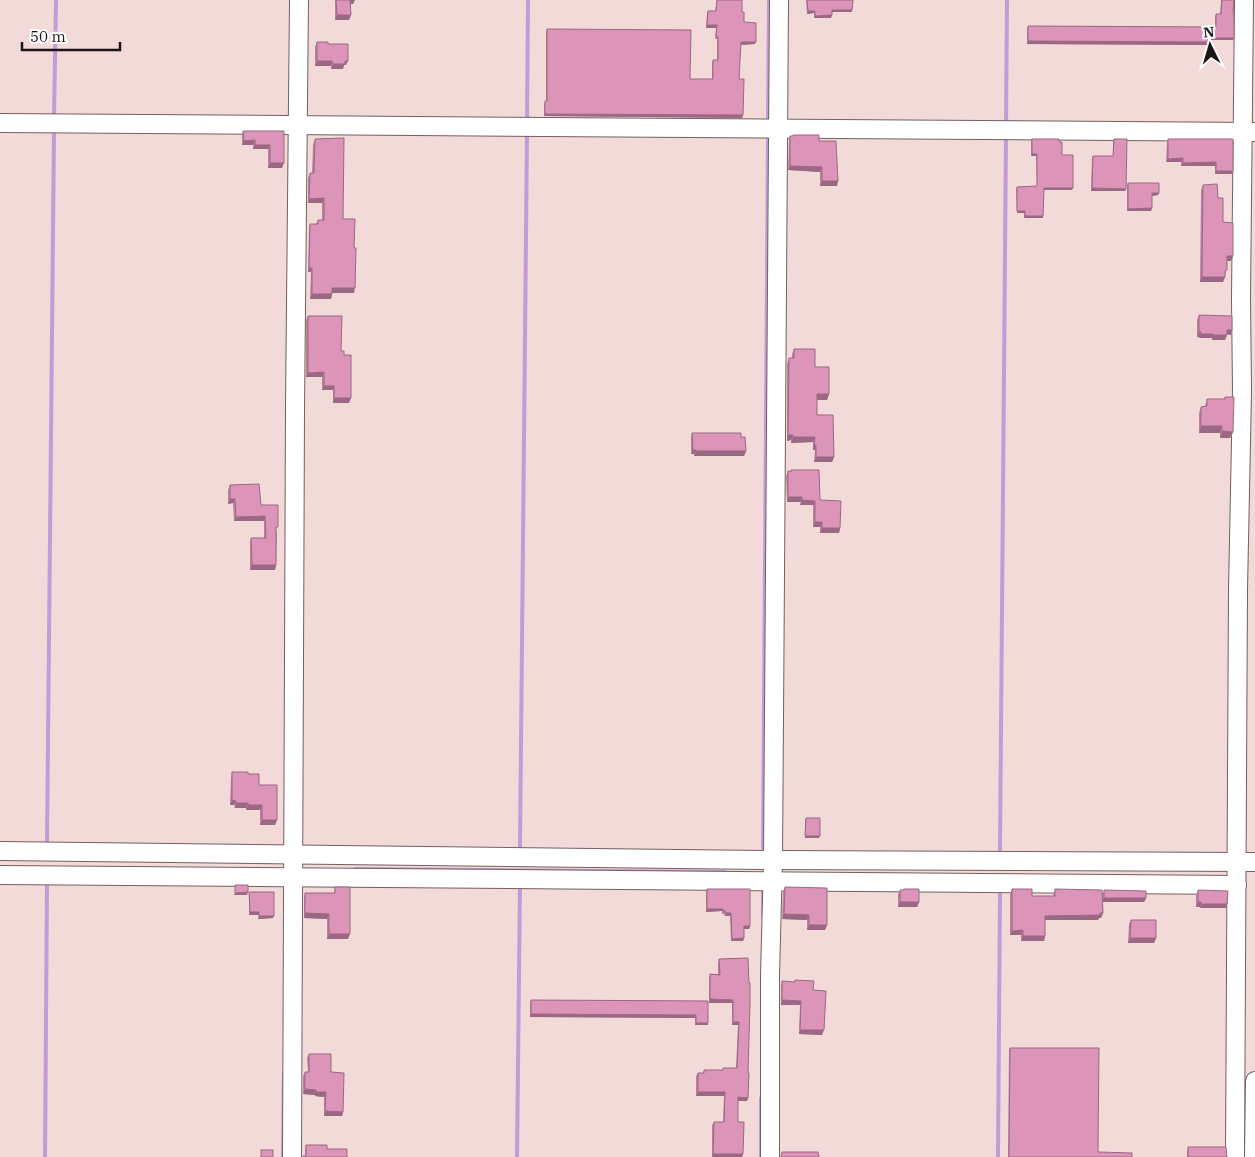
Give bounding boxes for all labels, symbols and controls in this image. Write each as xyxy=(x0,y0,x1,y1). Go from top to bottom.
scale bar xyxy=(22,20,120,52)
north arrow xyxy=(1185,20,1235,70)
text: N xyxy=(1203,23,1215,41)
text: 50 m xyxy=(30,27,66,46)

